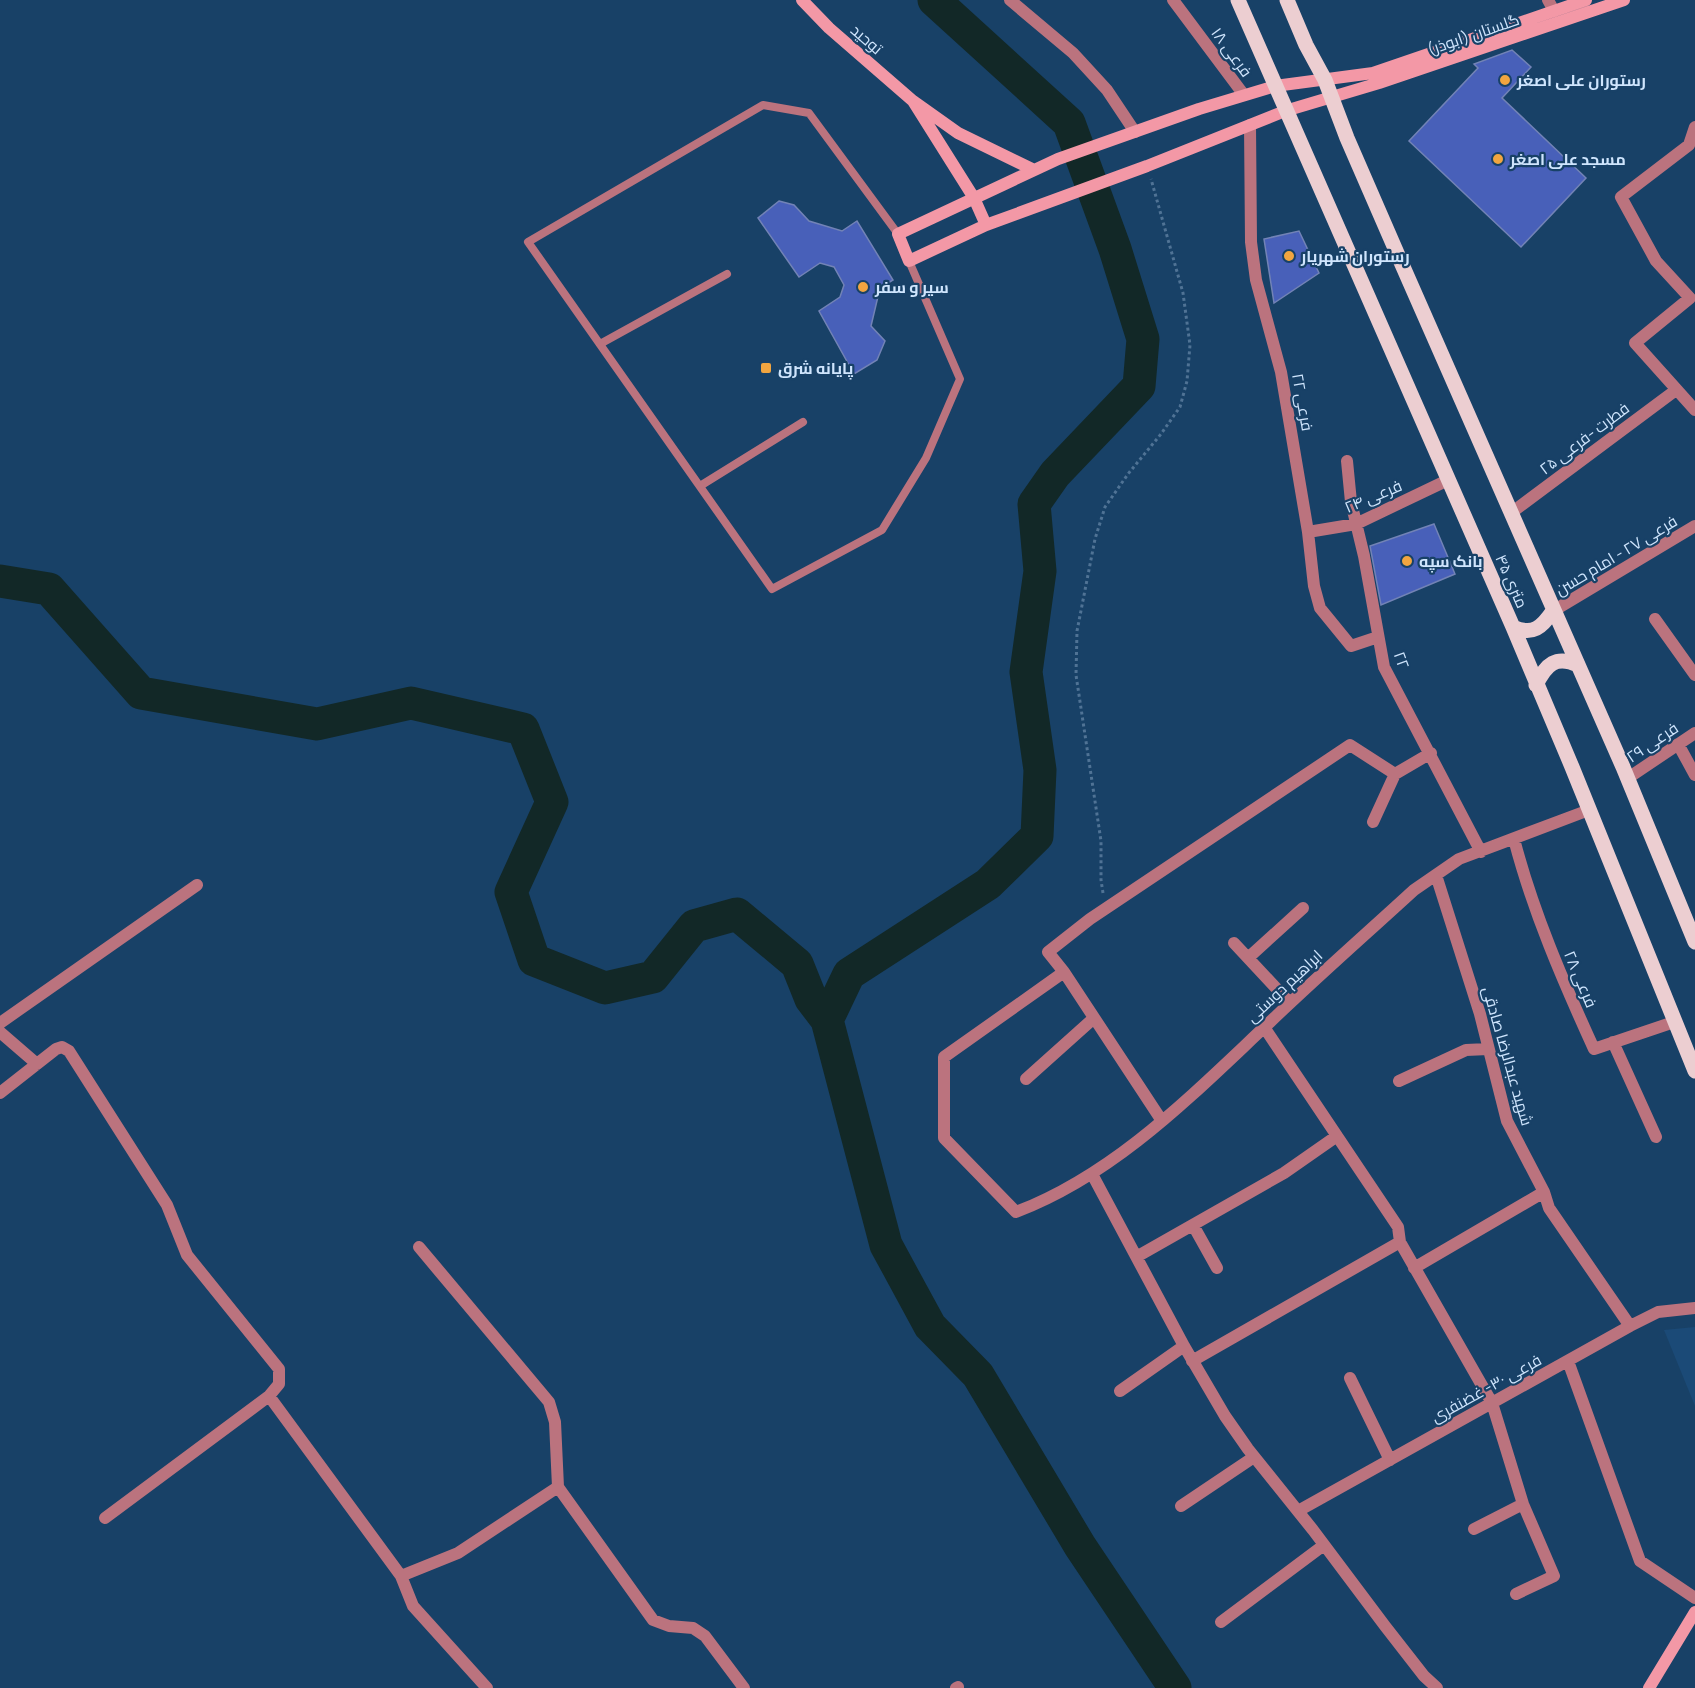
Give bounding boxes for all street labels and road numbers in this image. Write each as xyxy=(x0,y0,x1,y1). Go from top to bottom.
street label: گلستان (ابوذر) xyxy=(1424,8,1522,60)
street label: توحید xyxy=(846,19,888,59)
street label: فرعی ۱۸ xyxy=(1207,23,1257,81)
street label: فرعی ۲۲ xyxy=(1287,371,1319,433)
street label: فطرت -فرعی ۲۵ xyxy=(1534,397,1634,479)
street label: فرعی ۲۴ xyxy=(1341,474,1405,518)
street label: فرعی ۲۷ - امام حسن xyxy=(1551,510,1682,601)
street label: ۴۵ متری xyxy=(1490,551,1534,611)
street label: ۲۲ xyxy=(1389,648,1415,672)
street label: فرعی ۲۹ xyxy=(1622,717,1682,767)
street label: ابراهیم دوستی xyxy=(1241,945,1328,1028)
street label: فرعی ۲۸ xyxy=(1559,947,1603,1011)
street label: شهید عبدالرضا صادقی xyxy=(1478,984,1538,1128)
street label: فرعی ۳۰- غضنفری xyxy=(1427,1348,1545,1428)

